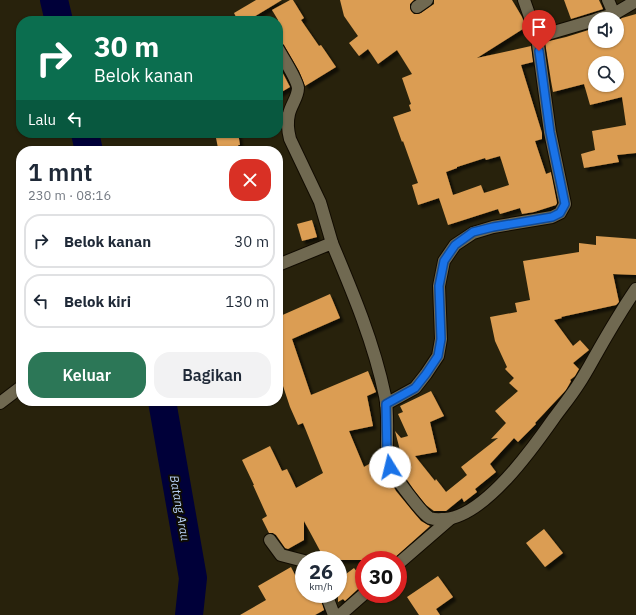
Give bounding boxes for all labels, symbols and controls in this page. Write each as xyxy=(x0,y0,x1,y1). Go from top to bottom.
pin xyxy=(522,10,556,51)
map controls xyxy=(588,12,624,92)
button: sound xyxy=(588,12,624,48)
icon: arrive xyxy=(528,16,550,38)
text: 30 m xyxy=(94,28,159,65)
icon: right xyxy=(28,32,80,84)
button: search xyxy=(588,56,624,92)
text: Belok kanan xyxy=(94,64,193,87)
icon: left xyxy=(64,108,86,130)
text: Lalu xyxy=(28,110,56,129)
text: 1 mnt xyxy=(28,156,92,188)
button: close xyxy=(229,159,271,201)
text: 230 m · 08:16 xyxy=(28,187,111,204)
icon: right xyxy=(30,230,52,252)
text: Belok kanan xyxy=(64,232,151,251)
text: 30 m xyxy=(234,232,269,251)
icon: left xyxy=(30,290,52,312)
text: Belok kiri xyxy=(64,292,131,311)
text: 130 m xyxy=(225,292,269,311)
button: Keluar xyxy=(28,352,146,398)
button: Bagikan xyxy=(154,352,271,398)
position arrow xyxy=(369,446,411,488)
water label: Batang Arau xyxy=(167,474,193,542)
speed limit sign: 30 xyxy=(355,551,407,603)
text: 26 xyxy=(309,558,333,585)
text: km/h xyxy=(309,580,333,593)

